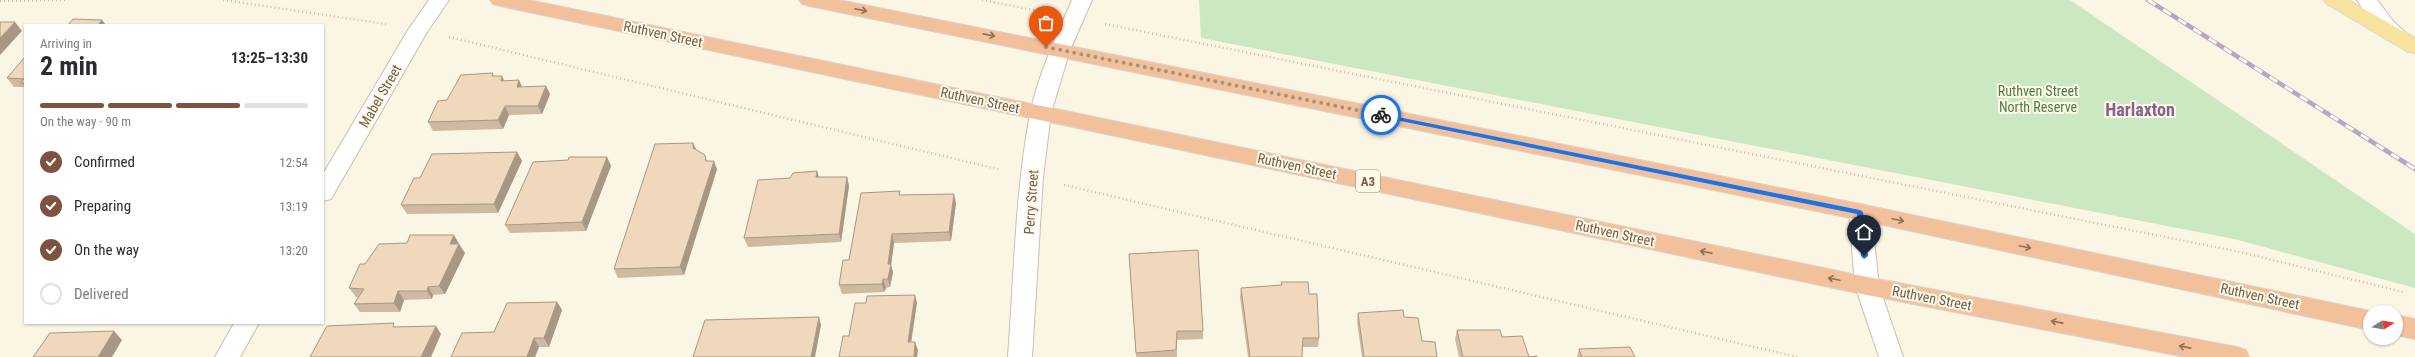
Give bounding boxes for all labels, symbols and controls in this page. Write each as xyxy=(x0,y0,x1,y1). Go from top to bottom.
pin xyxy=(1029,6,1063,47)
one-way arrow xyxy=(854,7,867,15)
icon: bag xyxy=(1035,12,1057,34)
street label: Ruthven Street xyxy=(622,18,704,50)
one-way arrow xyxy=(982,32,995,40)
text: Arriving in xyxy=(40,36,92,51)
text: 13:25–13:30 xyxy=(231,49,308,67)
text: 2 min xyxy=(40,51,98,81)
street label: Mabel Street xyxy=(356,62,404,130)
park label: Ruthven Street North Reserve xyxy=(1998,83,2078,115)
street label: Ruthven Street xyxy=(939,84,1021,116)
courier xyxy=(1361,95,1401,135)
district label: Harlaxton xyxy=(2105,99,2175,120)
icon: bike xyxy=(1370,104,1392,126)
text: On the way · 90 m xyxy=(40,114,131,129)
street label: Ruthven Street xyxy=(1256,150,1338,182)
icon: check xyxy=(40,151,62,173)
text: Confirmed xyxy=(74,153,135,171)
text: 12:54 xyxy=(279,155,308,170)
street label: Perry Street xyxy=(1021,169,1041,235)
road number: A3 xyxy=(1356,170,1380,192)
icon: check xyxy=(40,195,62,217)
text: Preparing xyxy=(74,197,131,215)
text: 13:19 xyxy=(279,199,308,214)
pin xyxy=(1847,215,1881,256)
street label: Ruthven Street xyxy=(1574,217,1656,249)
one-way arrow xyxy=(1891,217,1904,225)
icon: home xyxy=(1853,221,1875,243)
icon: check xyxy=(40,239,62,261)
text: On the way xyxy=(74,241,139,259)
text: 13:20 xyxy=(279,243,308,258)
one-way arrow xyxy=(2018,243,2031,251)
one-way arrow xyxy=(1700,248,1713,256)
one-way arrow xyxy=(1827,274,1840,282)
street label: Ruthven Street xyxy=(2219,280,2301,312)
street label: Ruthven Street xyxy=(1891,282,1973,314)
text: Delivered xyxy=(74,285,129,303)
north arrow xyxy=(2363,305,2403,345)
map controls xyxy=(2363,305,2403,345)
one-way arrow xyxy=(2051,318,2064,326)
one-way arrow xyxy=(2179,343,2192,351)

